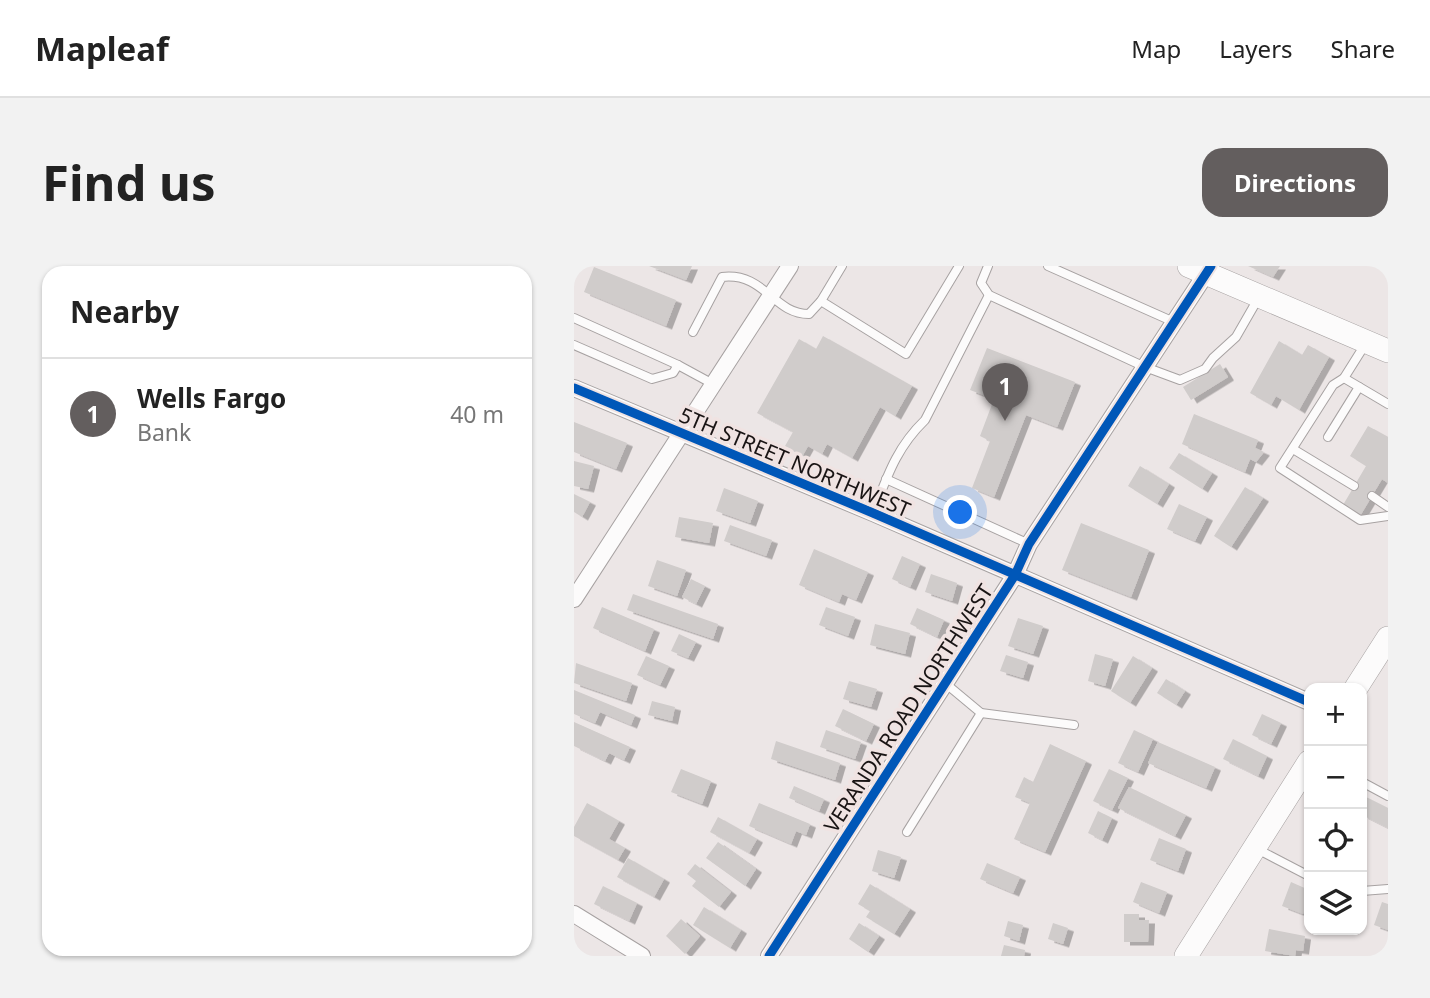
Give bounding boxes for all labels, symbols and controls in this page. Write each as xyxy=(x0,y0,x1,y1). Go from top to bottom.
text: Mapleaf xyxy=(35,26,169,71)
text: Map xyxy=(1131,32,1181,65)
text: Layers xyxy=(1219,32,1293,65)
text: Share xyxy=(1331,32,1395,65)
button: Directions xyxy=(1202,148,1388,217)
text: Find us xyxy=(42,149,216,215)
text: Nearby xyxy=(70,291,179,332)
pin: 1 xyxy=(982,363,1028,421)
text: Wells Fargo xyxy=(137,380,286,416)
text: 1 xyxy=(86,398,100,430)
text: 40 m xyxy=(450,398,504,430)
street label: 5TH STREET NORTHWEST xyxy=(675,401,915,524)
text: Bank xyxy=(137,416,191,448)
your location xyxy=(943,495,977,529)
street label: VERANDA ROAD NORTHWEST xyxy=(817,578,999,838)
map controls xyxy=(1304,683,1367,935)
button: + xyxy=(1304,683,1367,746)
button: − xyxy=(1304,746,1367,809)
button: locate xyxy=(1304,809,1367,872)
button: layers xyxy=(1304,872,1367,935)

